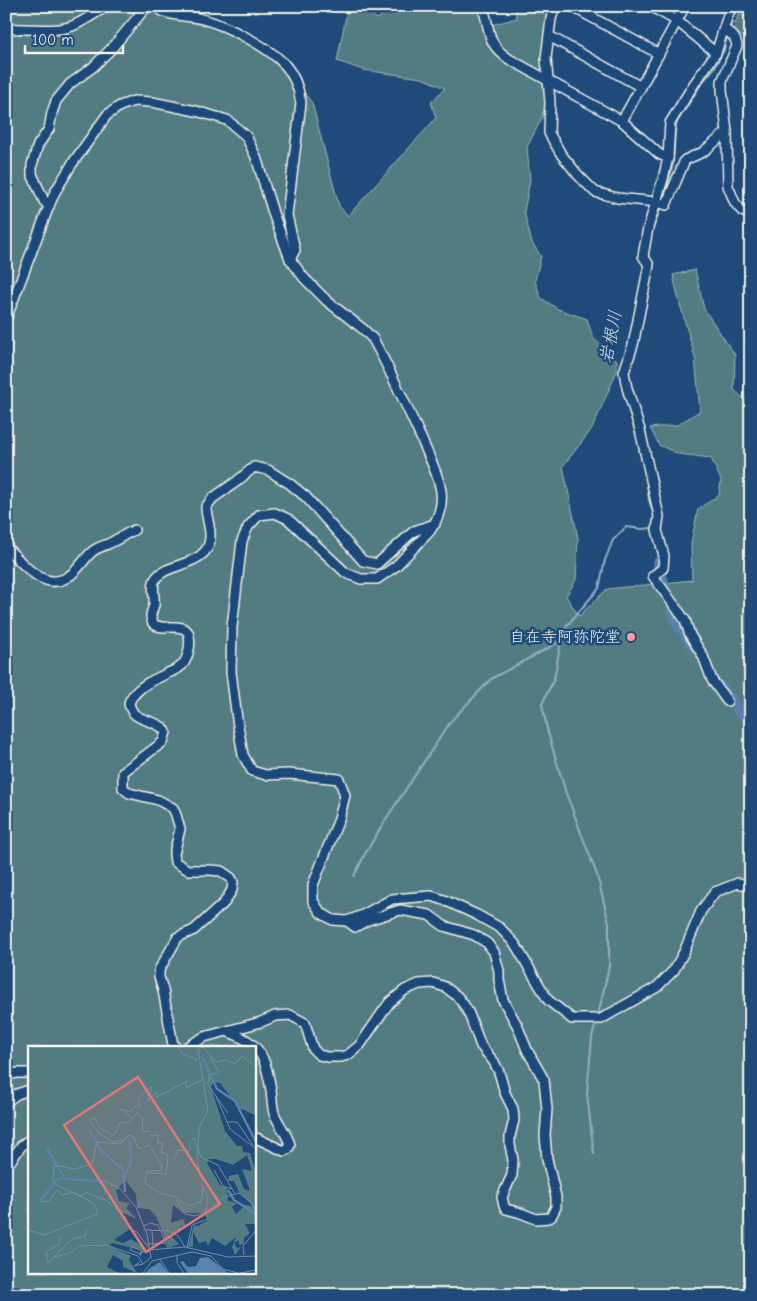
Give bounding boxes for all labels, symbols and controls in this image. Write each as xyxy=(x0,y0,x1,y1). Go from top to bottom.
scale bar xyxy=(25,22,122,54)
text: 100 m xyxy=(32,31,74,49)
water label: 岩根川 xyxy=(596,308,626,366)
place label: 自在寺阿弥陀堂 xyxy=(509,628,621,646)
marker: 自在寺阿弥陀堂 xyxy=(625,631,637,643)
inset map xyxy=(28,1046,255,1274)

